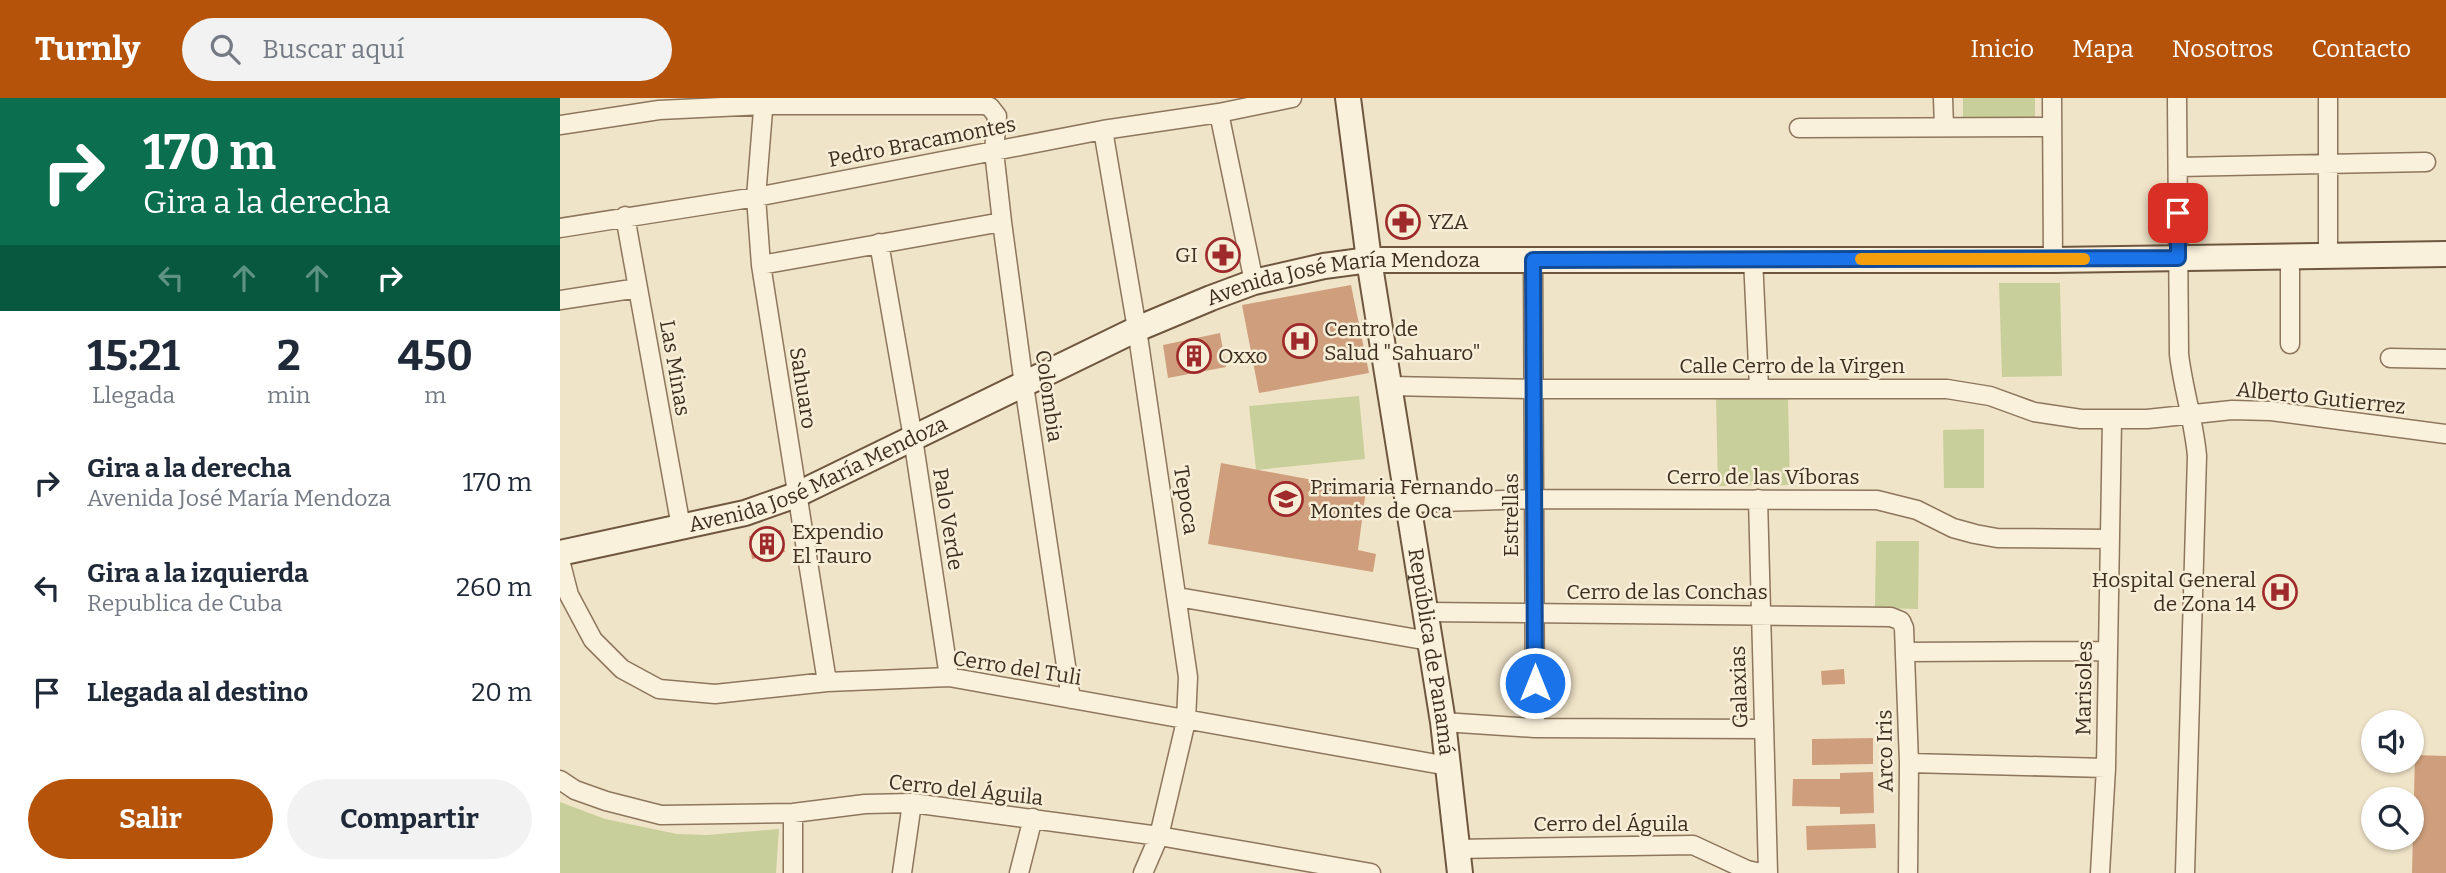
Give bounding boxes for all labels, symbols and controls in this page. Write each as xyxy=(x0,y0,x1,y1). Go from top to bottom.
search box xyxy=(182,18,672,81)
text: Turnly xyxy=(35,29,140,69)
icon: search xyxy=(206,30,244,68)
text: Buscar aquí xyxy=(262,34,404,65)
text: Inicio xyxy=(1970,35,2034,63)
text: Mapa xyxy=(2072,35,2134,63)
text: Nosotros xyxy=(2172,35,2273,63)
text: Contacto xyxy=(2311,35,2411,63)
street label: Pedro Bracamontes xyxy=(826,111,1018,173)
text: 170 m xyxy=(143,123,276,182)
icon: right xyxy=(28,126,119,217)
text: Gira a la derecha xyxy=(143,183,390,221)
pin xyxy=(2148,183,2208,243)
icon: arrive xyxy=(2159,194,2197,232)
pharmacy icon: YZA xyxy=(1384,203,1422,241)
place label: YZA xyxy=(1428,209,1469,235)
pharmacy icon: GI xyxy=(1204,236,1242,274)
place label: GI xyxy=(1175,242,1198,268)
street label: Avenida José María Mendoza xyxy=(1203,247,1481,312)
icon: left xyxy=(152,259,190,297)
icon: ahead xyxy=(225,259,263,297)
icon: ahead xyxy=(298,259,336,297)
icon: right xyxy=(371,259,409,297)
place label: Centro de Salud "Sahuaro" xyxy=(1324,316,1481,366)
street label: Las Minas xyxy=(654,318,696,418)
hospital icon: Centro de Salud "Sahuaro" xyxy=(1281,322,1319,360)
text: 15:21 xyxy=(87,331,180,381)
text: 2 xyxy=(277,331,301,381)
text: 450 xyxy=(398,331,473,381)
building icon: Oxxo xyxy=(1175,337,1213,375)
place label: Oxxo xyxy=(1218,343,1268,369)
street label: Sahuaro xyxy=(784,345,822,431)
street label: Colombia xyxy=(1030,348,1068,444)
street label: Calle Cerro de la Virgen xyxy=(1679,353,1905,379)
street label: Alberto Gutierrez xyxy=(2235,376,2407,420)
text: Llegada xyxy=(92,381,175,409)
text: min xyxy=(267,381,310,409)
text: m xyxy=(424,381,446,409)
street label: Avenida José María Mendoza xyxy=(686,410,952,538)
text: Gira a la derecha xyxy=(87,453,291,484)
icon: right xyxy=(28,464,66,502)
street label: Tepoca xyxy=(1168,464,1204,537)
street label: Cerro de las Víboras xyxy=(1667,464,1859,490)
street label: Palo Verde xyxy=(927,466,969,572)
text: 170 m xyxy=(462,467,532,498)
street label: Estrellas xyxy=(1498,473,1524,557)
place label: Primaria Fernando Montes de Oca xyxy=(1310,474,1494,524)
school or university icon: Primaria Fernando Montes de Oca xyxy=(1267,480,1305,518)
text: Avenida José María Mendoza xyxy=(87,484,391,512)
place label: Expendio El Tauro xyxy=(792,519,884,569)
building icon: Expendio El Tauro xyxy=(748,525,786,563)
street label: República de Panamá xyxy=(1402,546,1460,757)
text: Gira a la izquierda xyxy=(87,558,309,589)
place label: Hospital General de Zona 14 xyxy=(2092,567,2256,617)
icon: left xyxy=(28,569,66,607)
text: 260 m xyxy=(456,572,532,603)
hospital icon: Hospital General de Zona 14 xyxy=(2261,573,2299,611)
street label: Cerro de las Conchas xyxy=(1566,579,1768,605)
text: Republica de Cuba xyxy=(87,589,283,617)
street label: Marisoles xyxy=(2070,640,2098,736)
street label: Cerro del Tuli xyxy=(951,645,1083,691)
street label: Galaxias xyxy=(1725,645,1753,729)
position arrow xyxy=(1498,646,1572,720)
icon: arrive xyxy=(28,674,66,712)
text: Llegada al destino xyxy=(87,677,308,708)
text: 20 m xyxy=(471,677,532,708)
street label: Arco Iris xyxy=(1871,709,1899,793)
map controls xyxy=(2361,710,2424,850)
button: sound xyxy=(2361,710,2424,773)
street label: Cerro del Águila xyxy=(887,769,1045,811)
button: Salir xyxy=(28,779,273,859)
button: Compartir xyxy=(287,779,532,859)
button: search xyxy=(2361,787,2424,850)
street label: Cerro del Águila xyxy=(1533,811,1689,837)

